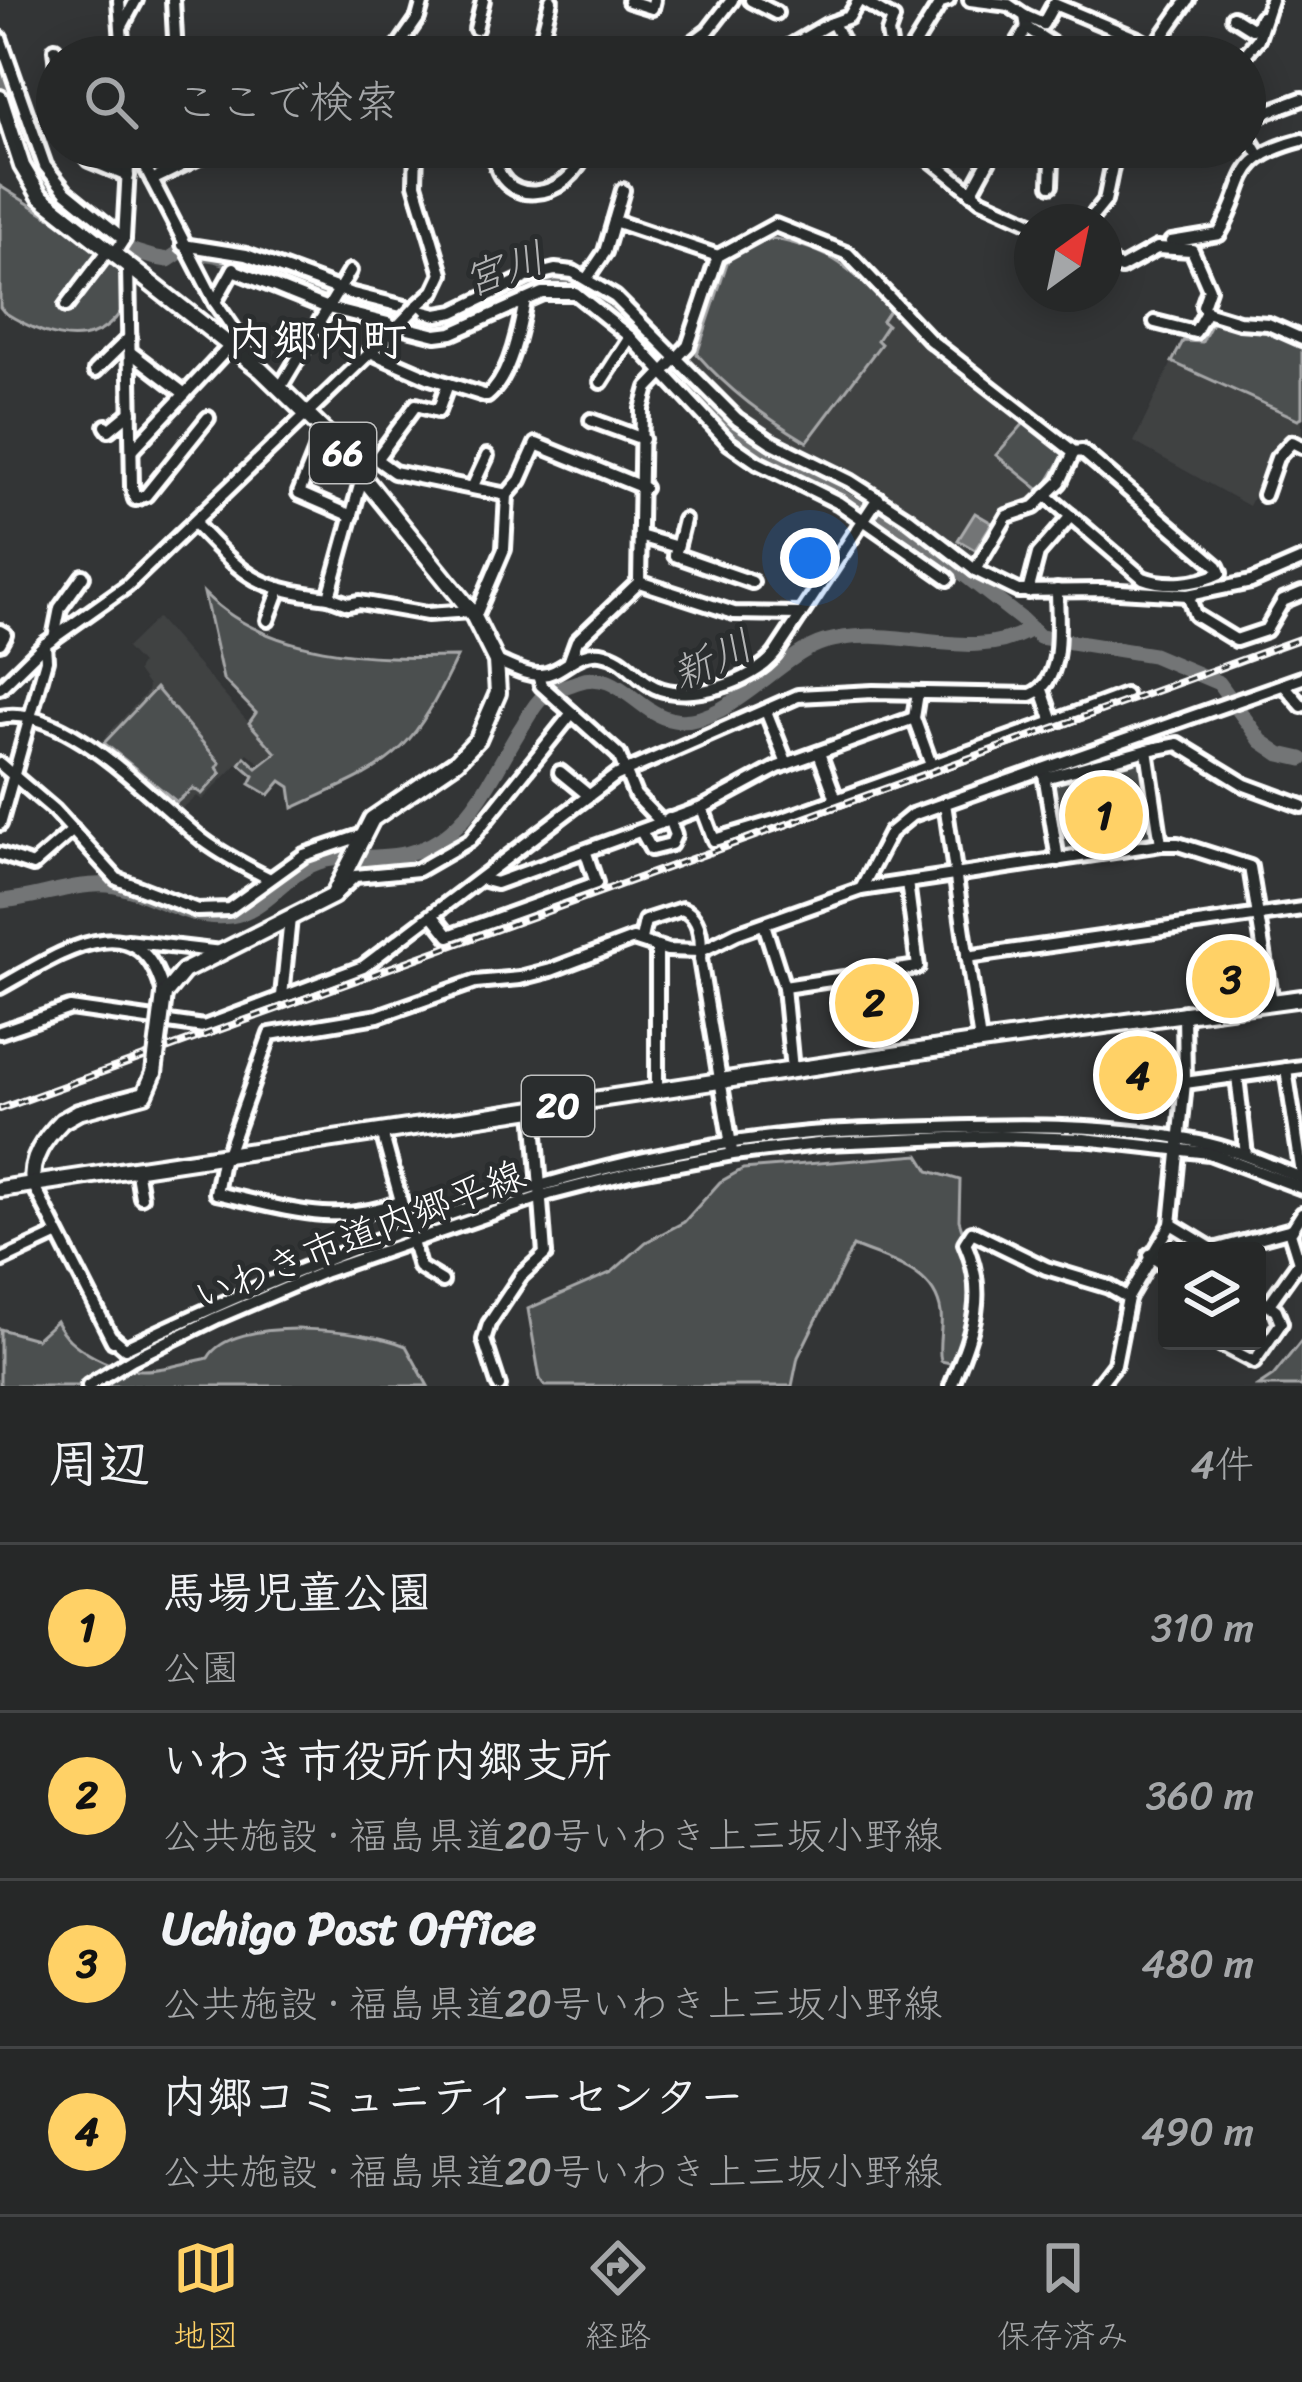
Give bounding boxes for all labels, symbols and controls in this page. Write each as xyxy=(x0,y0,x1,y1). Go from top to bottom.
search box xyxy=(36,36,1266,168)
text: ここで検索 xyxy=(174,62,399,142)
icon: search xyxy=(78,69,144,135)
north arrow xyxy=(1014,204,1122,312)
water label: 宮川 xyxy=(452,220,556,318)
district label: 内郷内町 xyxy=(227,300,407,380)
road number: 66 xyxy=(310,423,376,483)
your location xyxy=(780,528,840,588)
water label: 新川 xyxy=(658,609,766,711)
pin: 1 xyxy=(1065,770,1143,860)
pin: 3 xyxy=(1192,934,1270,1024)
pin: 2 xyxy=(835,958,913,1048)
pin: 4 xyxy=(1099,1030,1177,1120)
road number: 20 xyxy=(522,1076,594,1136)
street label: いわき市道内郷平線 xyxy=(183,1140,535,1330)
map controls xyxy=(1158,1242,1266,1350)
button: layers xyxy=(1158,1242,1266,1350)
text: 周辺 xyxy=(48,1419,150,1509)
text: 4件 xyxy=(1191,1430,1254,1499)
text: 馬場児童公園 xyxy=(162,1553,432,1633)
text: 1 xyxy=(79,1593,95,1662)
text: 310 m xyxy=(1151,1593,1254,1662)
text: 公園 xyxy=(162,1633,240,1702)
text: いわき市役所内郷支所 xyxy=(162,1721,612,1801)
text: 2 xyxy=(76,1761,98,1830)
text: 360 m xyxy=(1146,1761,1254,1830)
text: 公共施設 · 福島県道20号いわき上三坂小野線 xyxy=(162,1801,942,1870)
text: Uchigo Post Office xyxy=(162,1889,536,1969)
text: 3 xyxy=(76,1929,98,1998)
text: 480 m xyxy=(1141,1929,1254,1998)
text: 公共施設 · 福島県道20号いわき上三坂小野線 xyxy=(162,1969,942,2038)
text: 内郷コミュニティーセンター xyxy=(162,2057,744,2137)
text: 4 xyxy=(75,2097,99,2166)
text: 490 m xyxy=(1141,2097,1254,2166)
text: 公共施設 · 福島県道20号いわき上三坂小野線 xyxy=(162,2137,942,2206)
tab: 地図 xyxy=(173,2235,239,2365)
tab: 経路 xyxy=(585,2235,651,2365)
tab: 保存済み xyxy=(997,2235,1129,2365)

